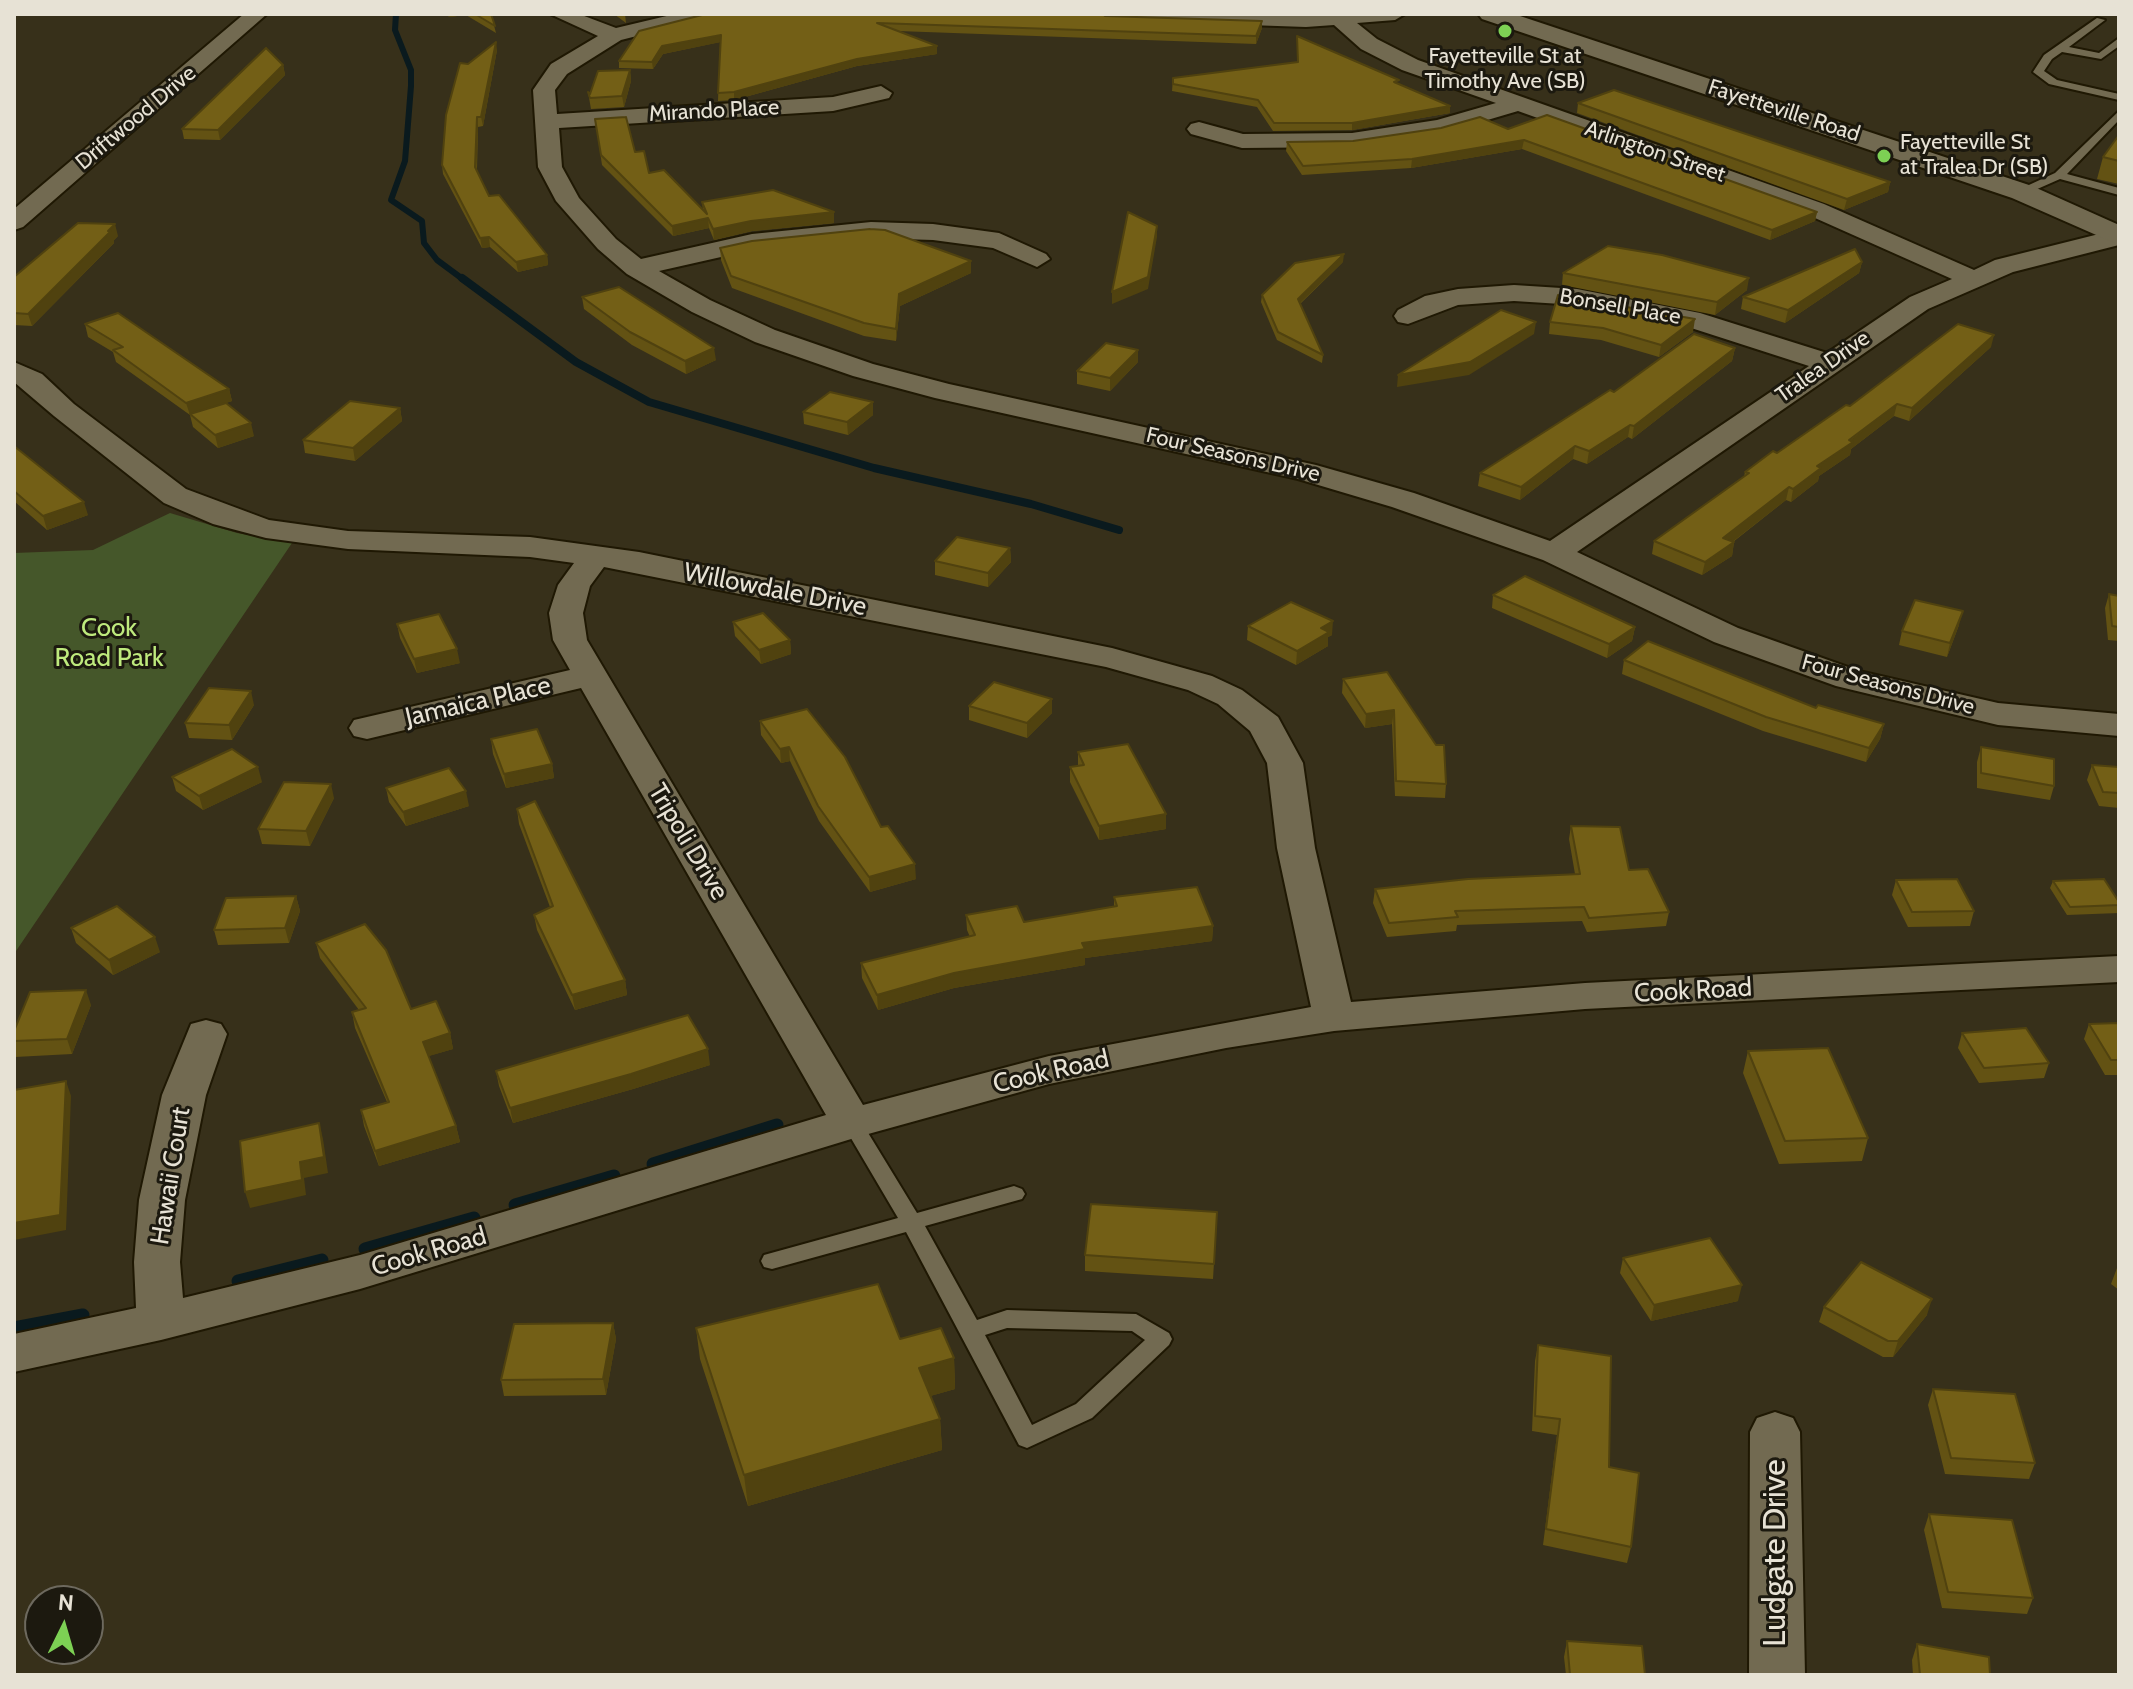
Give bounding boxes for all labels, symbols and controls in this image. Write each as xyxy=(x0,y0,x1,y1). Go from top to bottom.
marker: Fayetteville St at Timothy Ave (SB) xyxy=(1496,22,1514,40)
place label: Fayetteville St at Timothy Ave (SB) xyxy=(1424,44,1586,96)
street label: Driftwood Drive xyxy=(71,60,201,176)
street label: Fayetteville Road xyxy=(1705,74,1863,148)
street label: Mirando Place xyxy=(648,94,780,128)
street label: Arlington Street xyxy=(1581,116,1729,188)
place label: Fayetteville St at Tralea Dr (SB) xyxy=(1900,130,2048,182)
marker: Fayetteville St at Tralea Dr (SB) xyxy=(1875,147,1893,165)
street label: Bonsell Place xyxy=(1557,283,1683,331)
street label: Tralea Drive xyxy=(1771,325,1875,409)
street label: Four Seasons Drive xyxy=(1143,422,1323,488)
street label: Willowdale Drive xyxy=(681,557,869,623)
park label: Cook Road Park xyxy=(54,612,164,674)
street label: Four Seasons Drive xyxy=(1799,649,1977,721)
street label: Jamaica Place xyxy=(402,670,554,734)
street label: Tripoli Drive xyxy=(641,778,735,906)
street label: Cook Road xyxy=(1633,972,1753,1010)
street label: Cook Road xyxy=(990,1044,1112,1100)
street label: Hawaii Court xyxy=(145,1105,197,1247)
street label: Cook Road xyxy=(368,1221,490,1283)
street label: Ludgate Drive xyxy=(1757,1459,1795,1647)
north arrow xyxy=(24,1585,104,1665)
text: N xyxy=(57,1588,75,1617)

